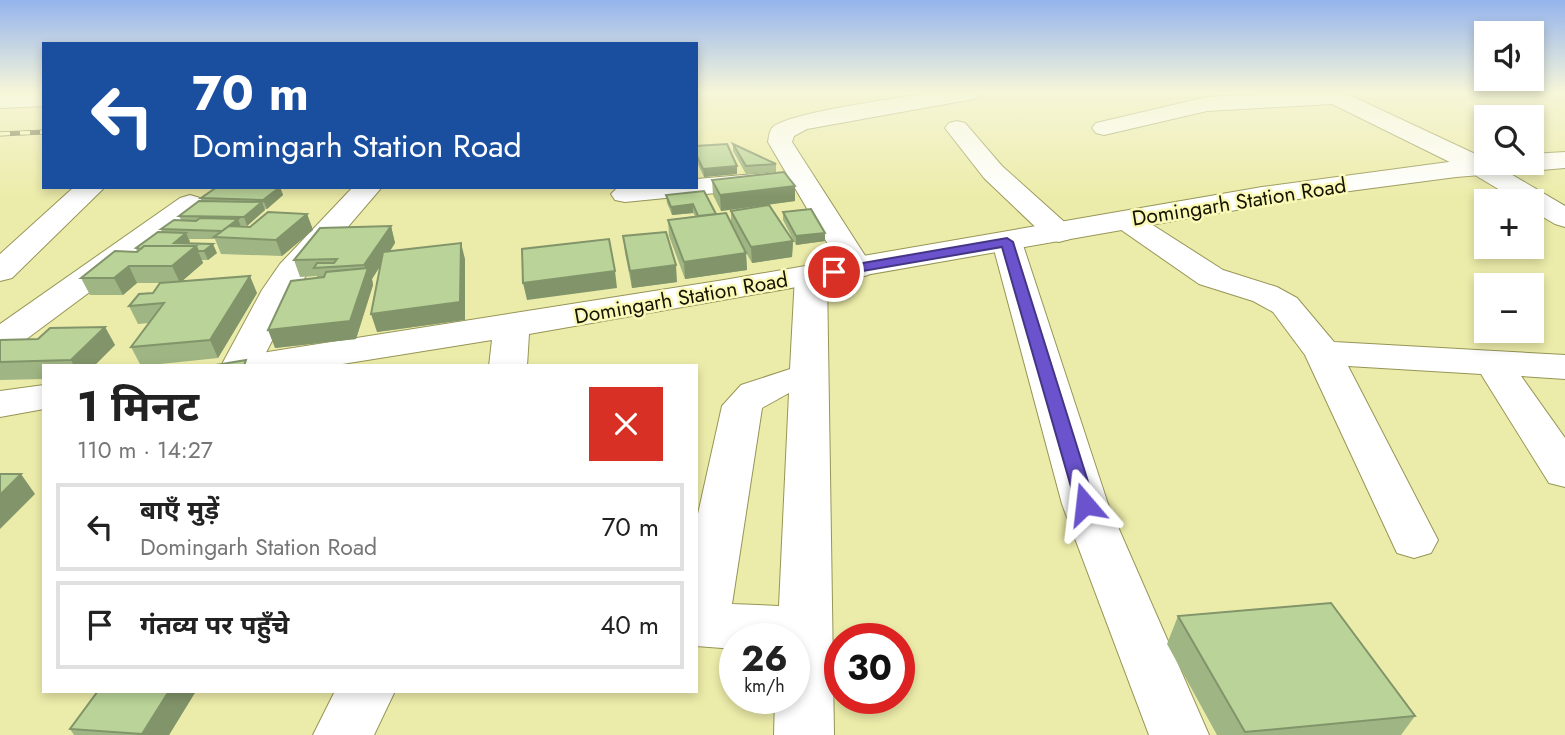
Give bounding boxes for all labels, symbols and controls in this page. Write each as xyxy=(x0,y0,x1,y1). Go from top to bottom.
map controls xyxy=(1474,21,1544,343)
button: sound xyxy=(1474,21,1544,91)
text: 70 m xyxy=(192,58,309,128)
icon: left xyxy=(77,70,168,161)
button: search xyxy=(1474,105,1544,175)
text: Domingarh Station Road xyxy=(192,123,522,169)
street label: Domingarh Station Road xyxy=(1130,170,1348,234)
button: + xyxy=(1474,189,1544,259)
pin xyxy=(804,242,864,302)
icon: arrive xyxy=(815,253,853,291)
street label: Domingarh Station Road xyxy=(572,264,790,332)
button: − xyxy=(1474,273,1544,343)
text: 1 मिनट xyxy=(77,376,199,437)
button: close xyxy=(589,387,663,461)
text: 110 m · 14:27 xyxy=(77,433,213,467)
position arrow xyxy=(1048,467,1122,541)
text: बाएँ मुड़ें xyxy=(140,491,219,529)
icon: left xyxy=(81,508,119,546)
text: 70 m xyxy=(602,508,659,546)
text: Domingarh Station Road xyxy=(140,530,377,564)
icon: arrive xyxy=(81,606,119,644)
text: गंतव्य पर पहुँचे xyxy=(140,606,289,644)
text: 40 m xyxy=(600,606,659,644)
speed limit sign: 30 xyxy=(824,623,915,714)
text: 26 xyxy=(741,634,788,684)
text: km/h xyxy=(744,673,785,699)

